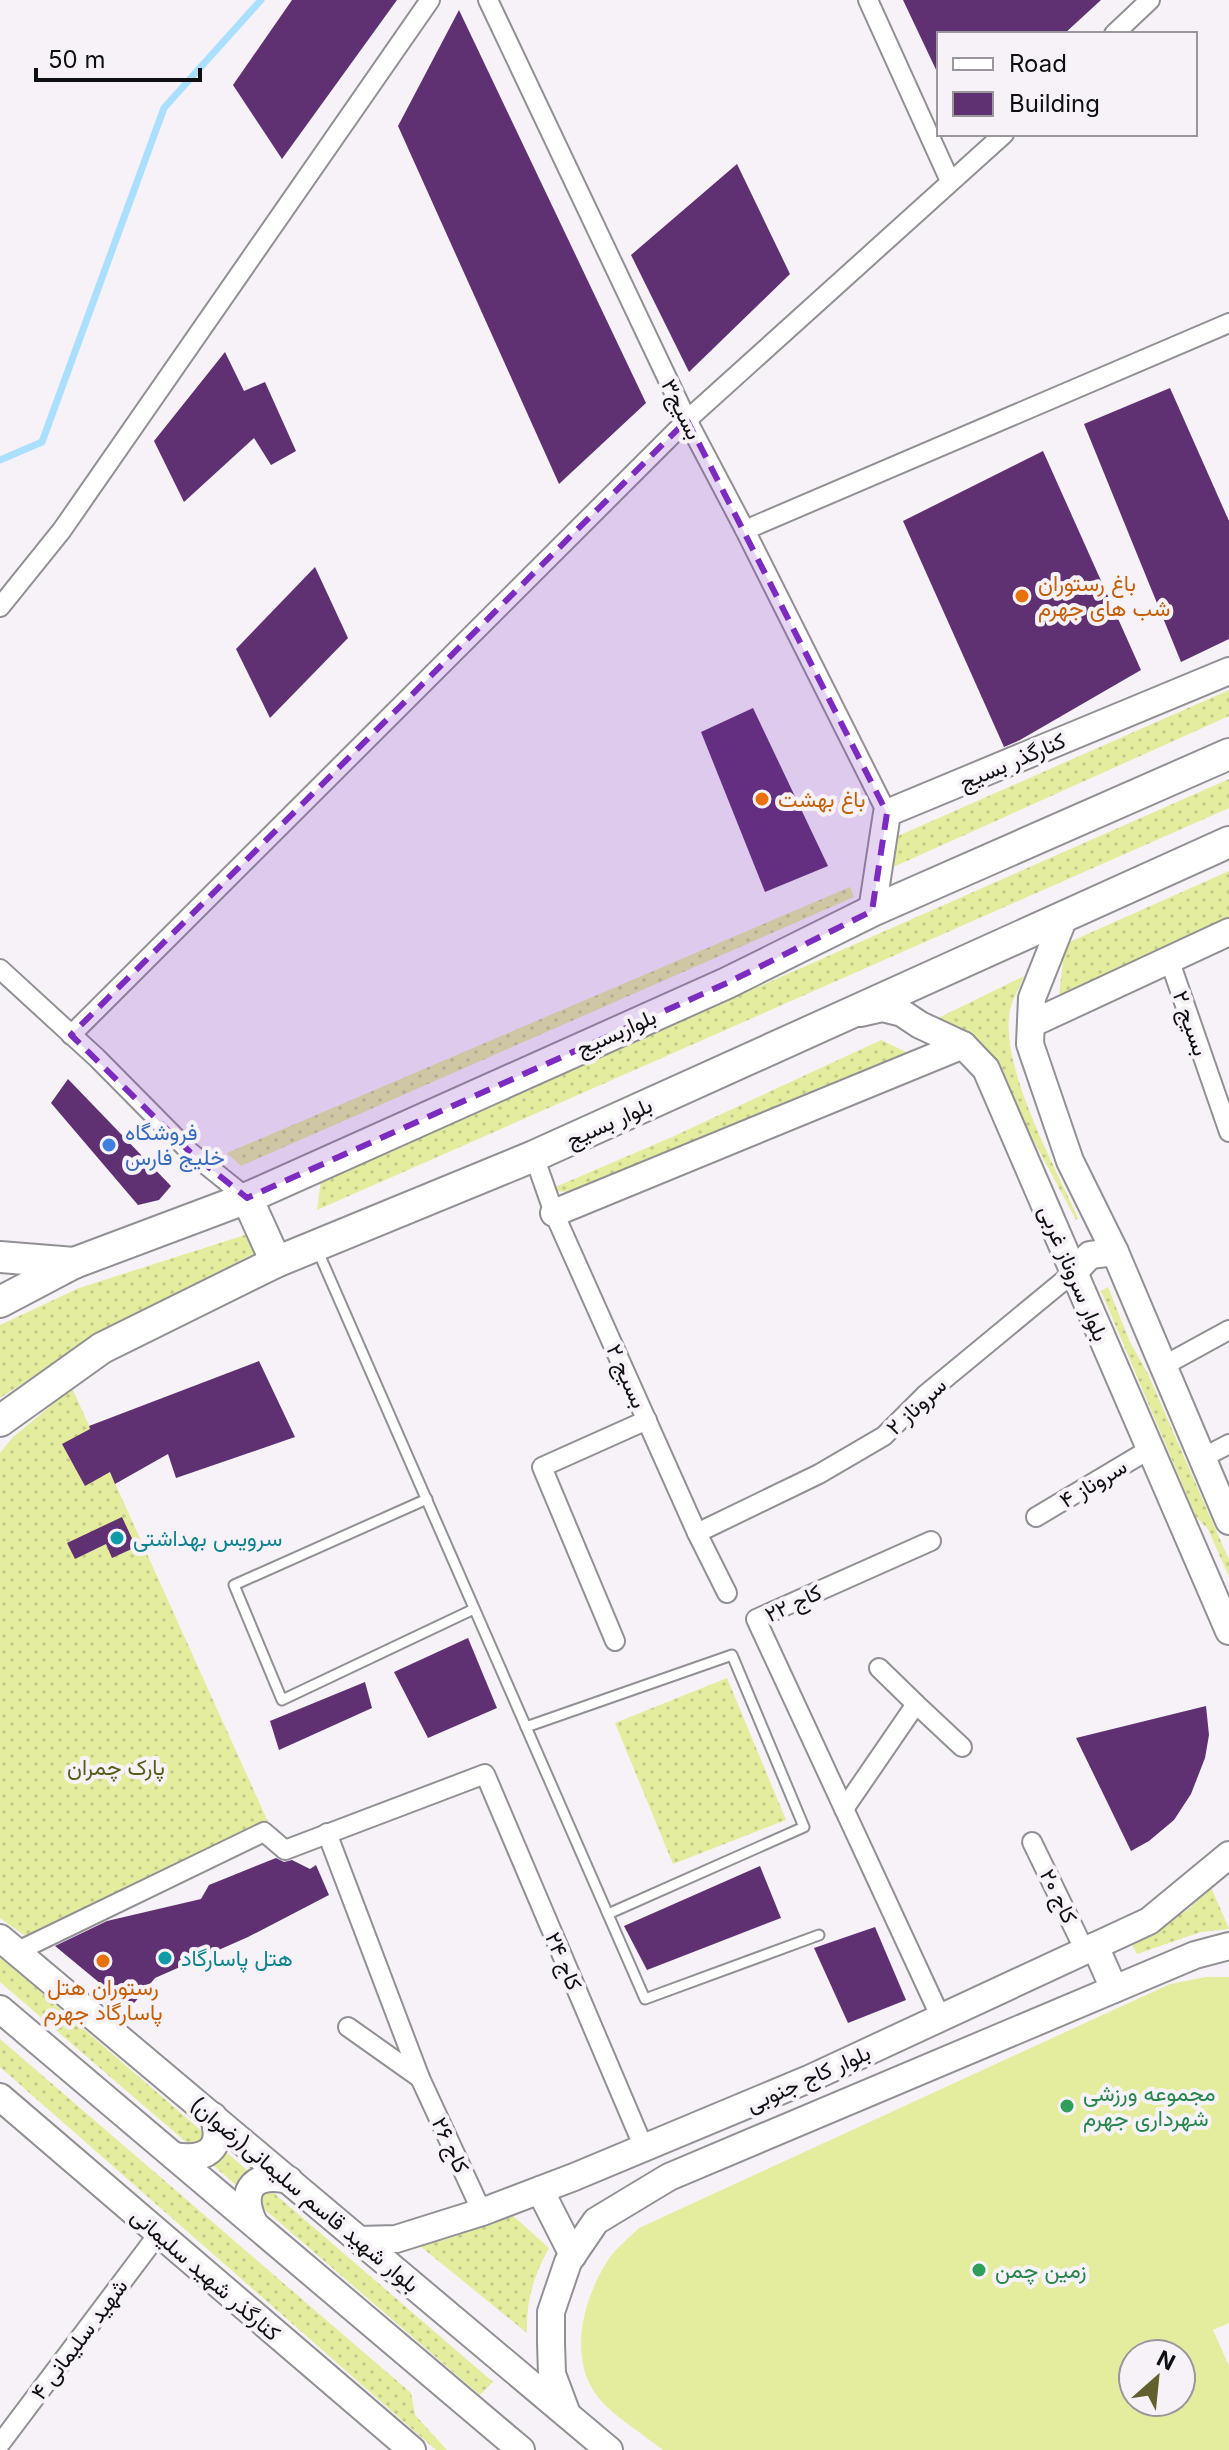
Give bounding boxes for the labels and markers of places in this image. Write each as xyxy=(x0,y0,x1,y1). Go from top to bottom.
place label: باغ رستوران شب های جهرم xyxy=(1038,570,1170,623)
marker: باغ رستوران شب های جهرم xyxy=(1013,587,1031,605)
place label: باغ بهشت xyxy=(778,786,866,814)
marker: باغ بهشت xyxy=(753,790,771,808)
place label: فروشگاه خلیج فارس xyxy=(125,1119,225,1172)
marker: فروشگاه خلیج فارس xyxy=(100,1136,118,1154)
place label: سرویس بهداشتی xyxy=(133,1525,282,1552)
marker: سرویس بهداشتی xyxy=(108,1529,126,1547)
place label: هتل پاسارگاد xyxy=(181,1945,293,1973)
marker: هتل پاسارگاد xyxy=(156,1949,174,1967)
marker: رستوران هتل پاسارگاد جهرم xyxy=(94,1952,112,1970)
place label: رستوران هتل پاسارگاد جهرم xyxy=(43,1974,163,2027)
place label: مجموعه ورزشی شهرداری جهرم xyxy=(1083,2080,1216,2133)
marker: مجموعه ورزشی شهرداری جهرم xyxy=(1058,2097,1076,2115)
place label: زمین چمن xyxy=(995,2257,1087,2285)
marker: زمین چمن xyxy=(970,2261,988,2279)

